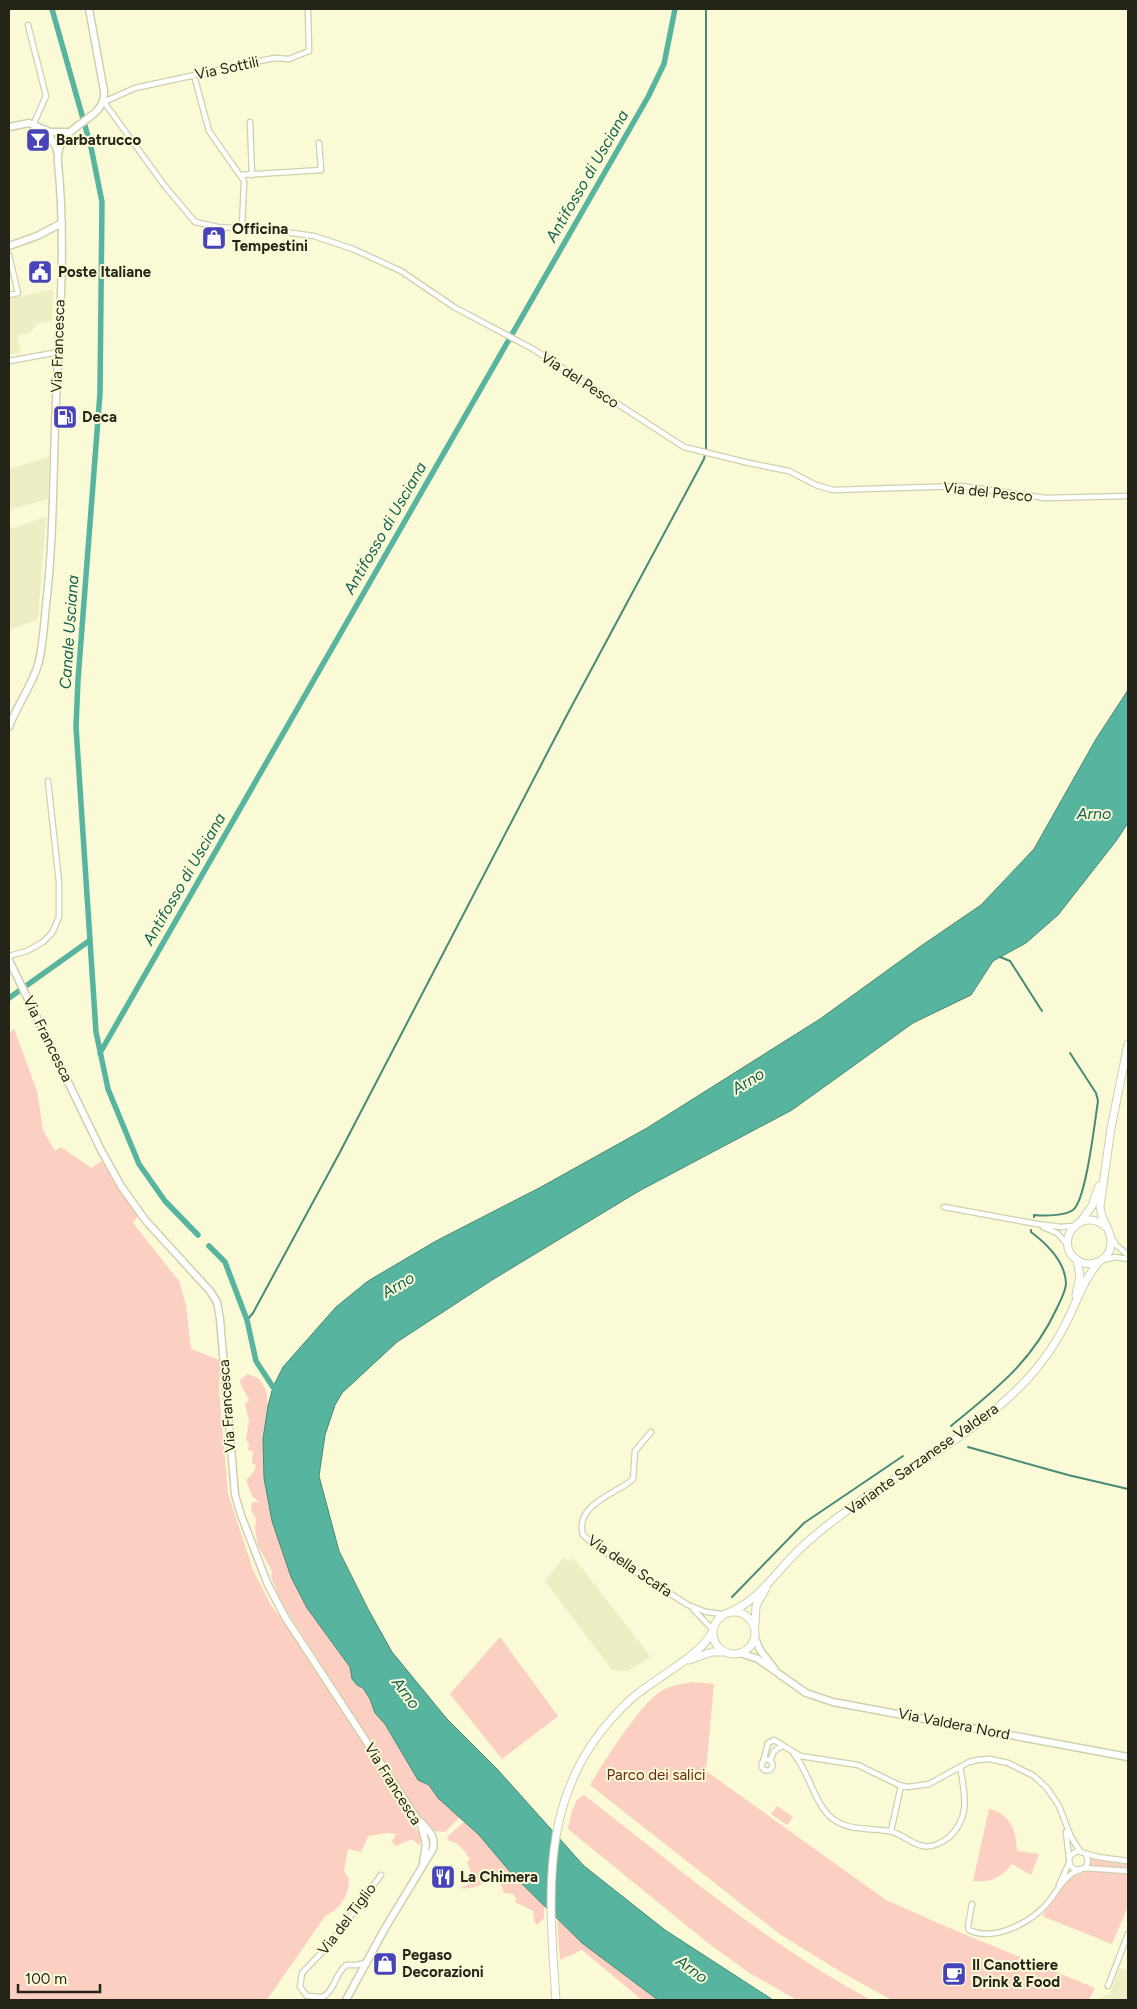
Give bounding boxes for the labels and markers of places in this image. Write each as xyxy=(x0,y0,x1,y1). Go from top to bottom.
bar icon: Barbatrucco xyxy=(25,127,51,153)
place label: Barbatrucco xyxy=(56,131,141,149)
place label: Officina Tempestini xyxy=(232,220,308,255)
shop icon: Officina Tempestini xyxy=(201,225,227,251)
public building icon: Poste Italiane xyxy=(27,259,53,285)
place label: Poste Italiane xyxy=(58,263,152,281)
fuel station icon: Deca xyxy=(52,404,78,430)
place label: Deca xyxy=(82,408,117,426)
restaurant icon: La Chimera xyxy=(430,1864,456,1890)
place label: La Chimera xyxy=(460,1868,538,1886)
place label: Pegaso Decorazioni xyxy=(402,1946,484,1981)
shop icon: Pegaso Decorazioni xyxy=(372,1951,398,1977)
place label: Il Canottiere Drink & Food xyxy=(972,1956,1060,1991)
cafe icon: Il Canottiere Drink & Food xyxy=(941,1961,967,1987)

